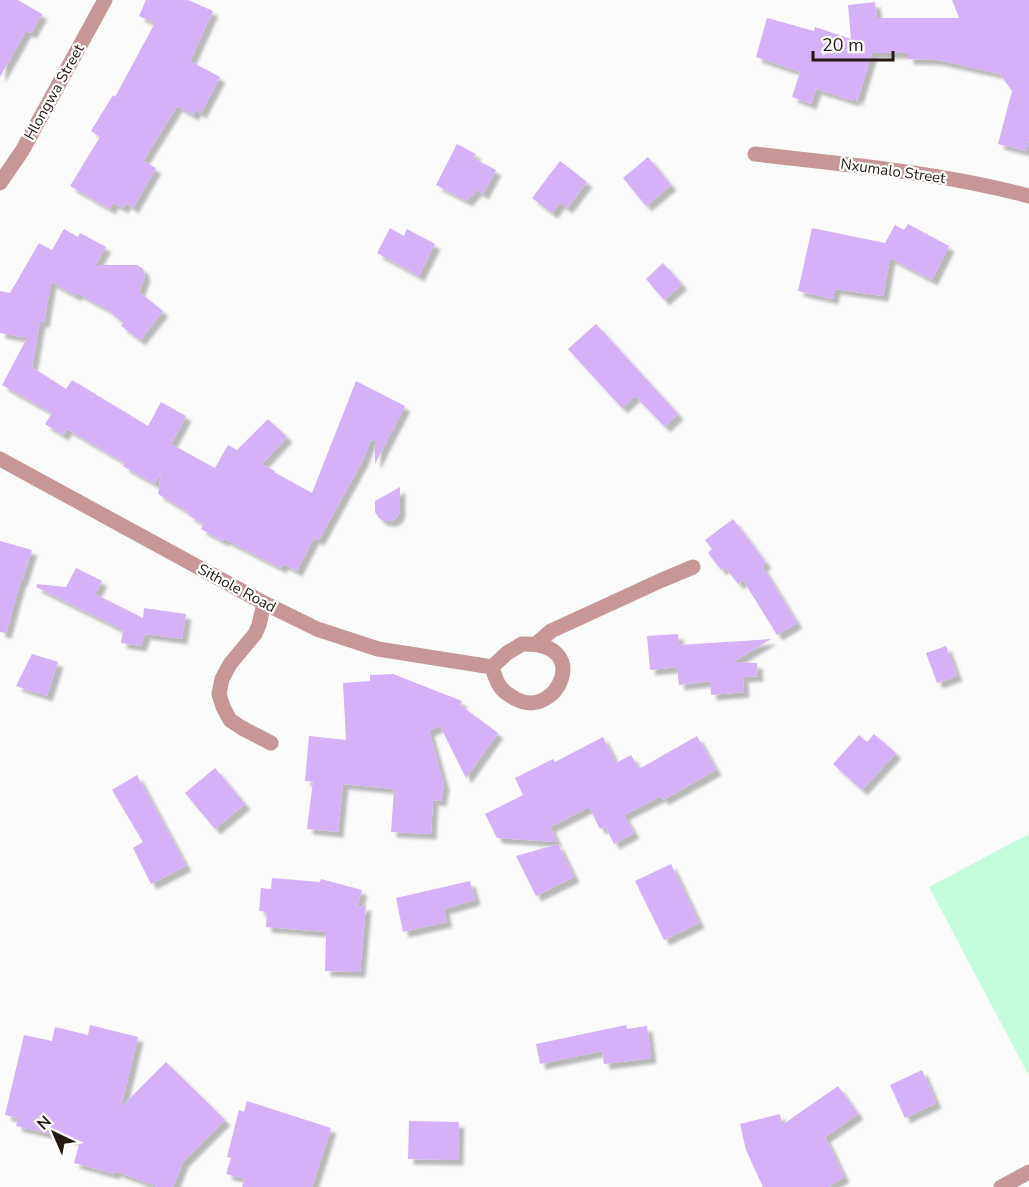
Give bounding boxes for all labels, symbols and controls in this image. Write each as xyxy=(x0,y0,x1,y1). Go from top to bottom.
scale bar xyxy=(813,24,892,62)
text: 20 m xyxy=(822,33,864,57)
street label: Hlongwa Street xyxy=(19,40,89,143)
street label: Nxumalo Street xyxy=(839,154,947,188)
street label: Sithole Road xyxy=(194,559,280,617)
north arrow xyxy=(24,1103,84,1163)
text: N xyxy=(32,1111,56,1135)

